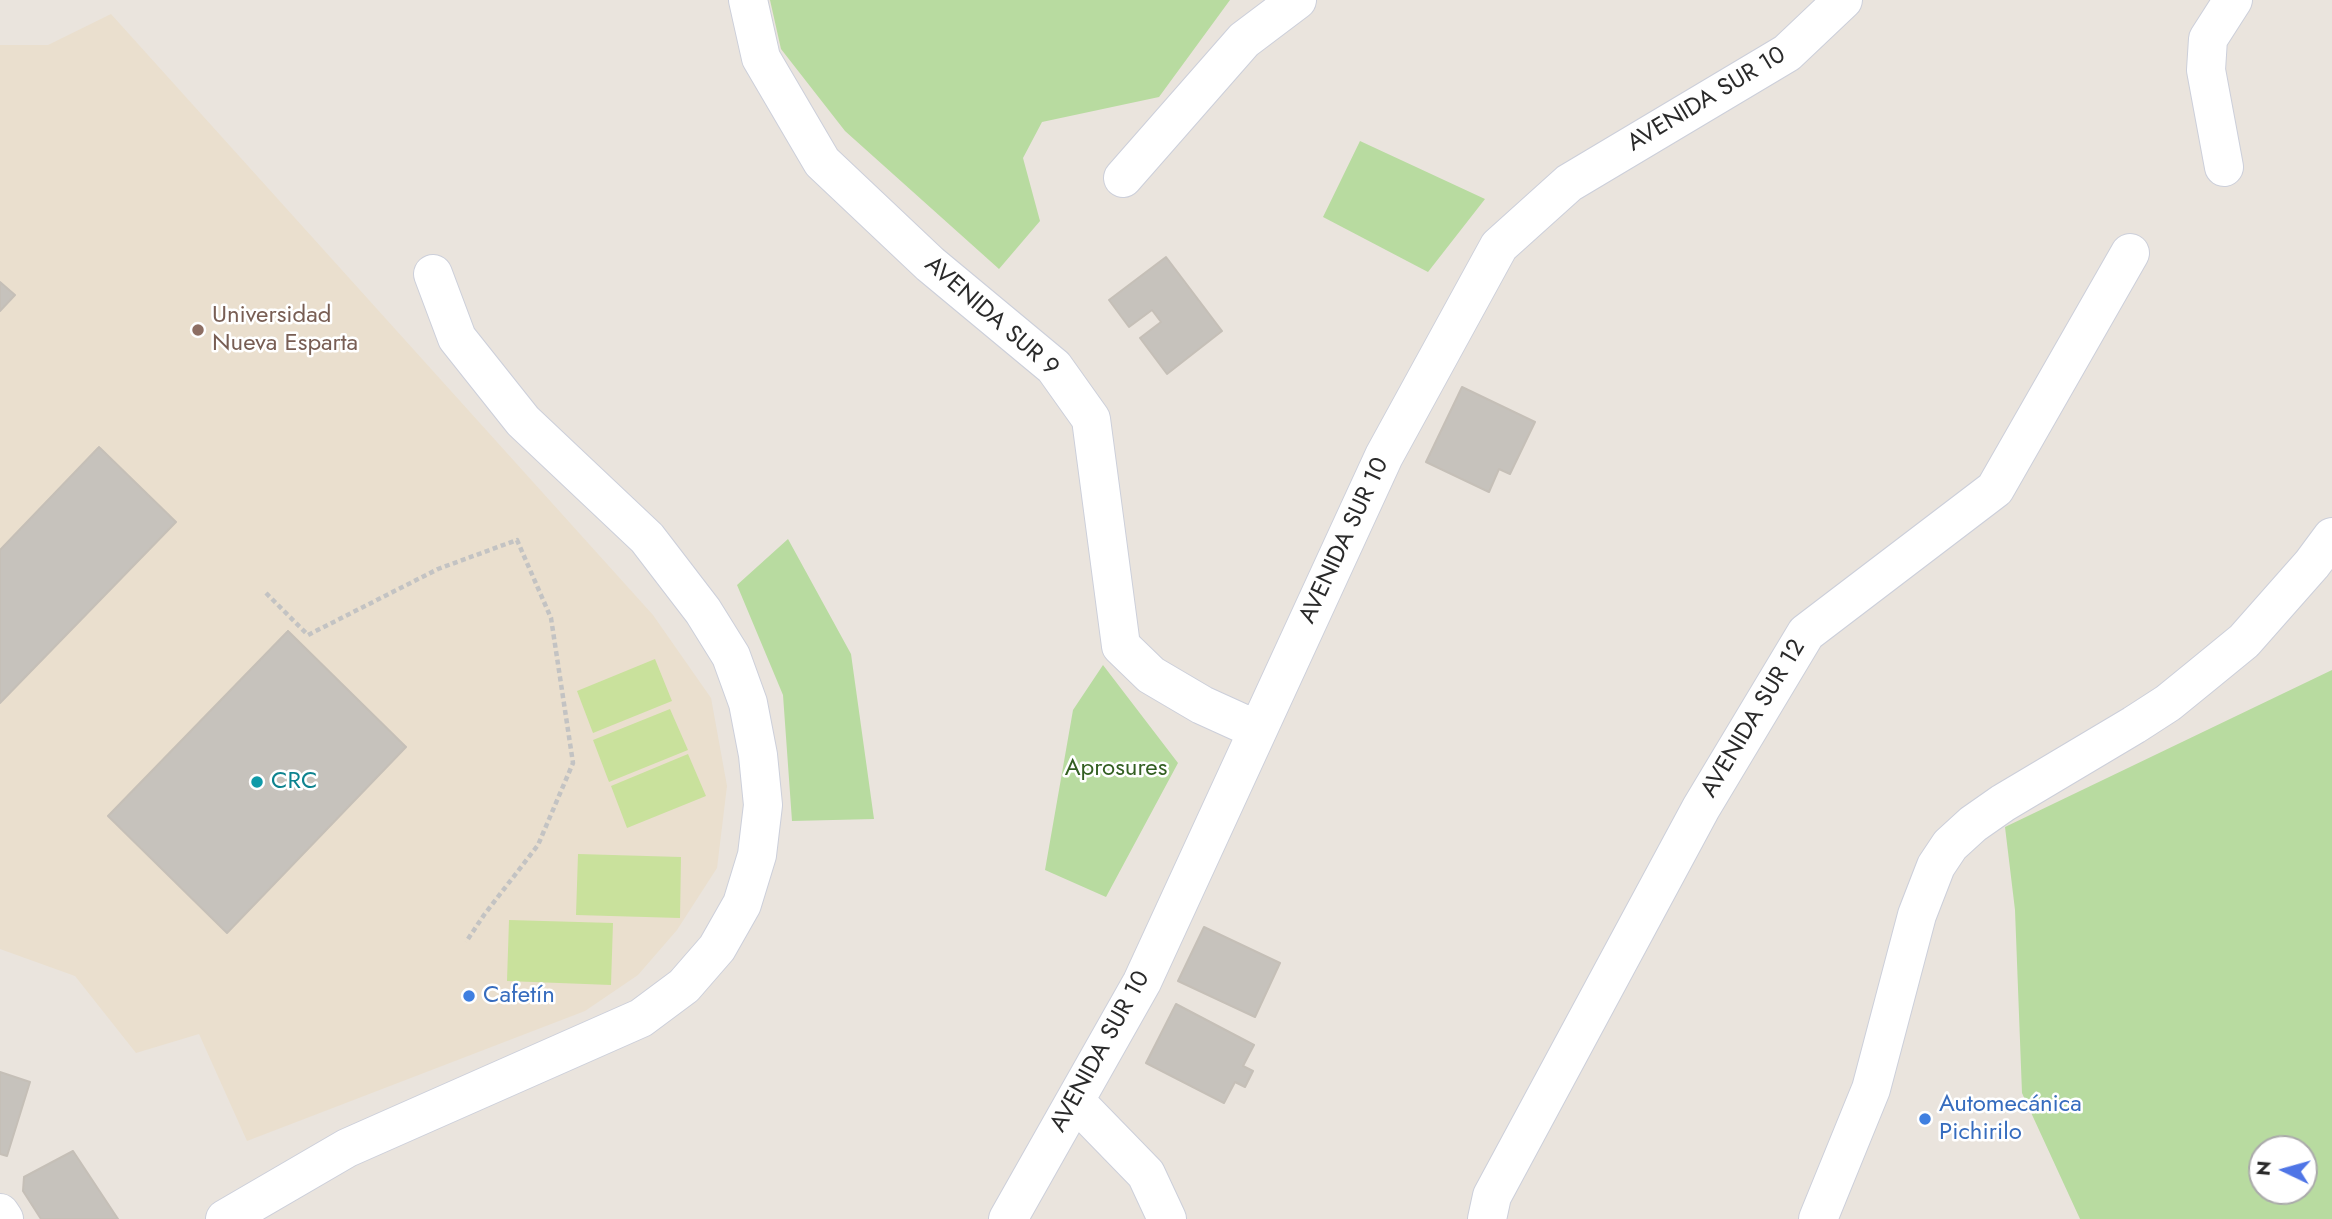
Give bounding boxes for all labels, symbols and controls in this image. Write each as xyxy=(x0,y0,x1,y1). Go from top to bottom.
street label: AVENIDA SUR 10 xyxy=(1623,41,1791,159)
street label: AVENIDA SUR 9 xyxy=(918,251,1064,383)
place label: Universidad Nueva Esparta xyxy=(212,302,358,358)
marker: Universidad Nueva Esparta xyxy=(190,322,206,338)
street label: AVENIDA SUR 10 xyxy=(1294,454,1396,628)
street label: AVENIDA SUR 12 xyxy=(1696,635,1812,803)
park label: Aprosures xyxy=(1065,755,1167,783)
place label: CRC xyxy=(271,768,317,796)
marker: CRC xyxy=(249,774,265,790)
street label: AVENIDA SUR 10 xyxy=(1045,966,1157,1138)
place label: Cafetín xyxy=(483,982,555,1010)
marker: Cafetín xyxy=(461,988,477,1004)
place label: Automecánica Pichirilo xyxy=(1939,1091,2082,1147)
marker: Automecánica Pichirilo xyxy=(1917,1111,1933,1127)
north arrow xyxy=(2248,1135,2318,1205)
text: N xyxy=(2249,1160,2278,1177)

